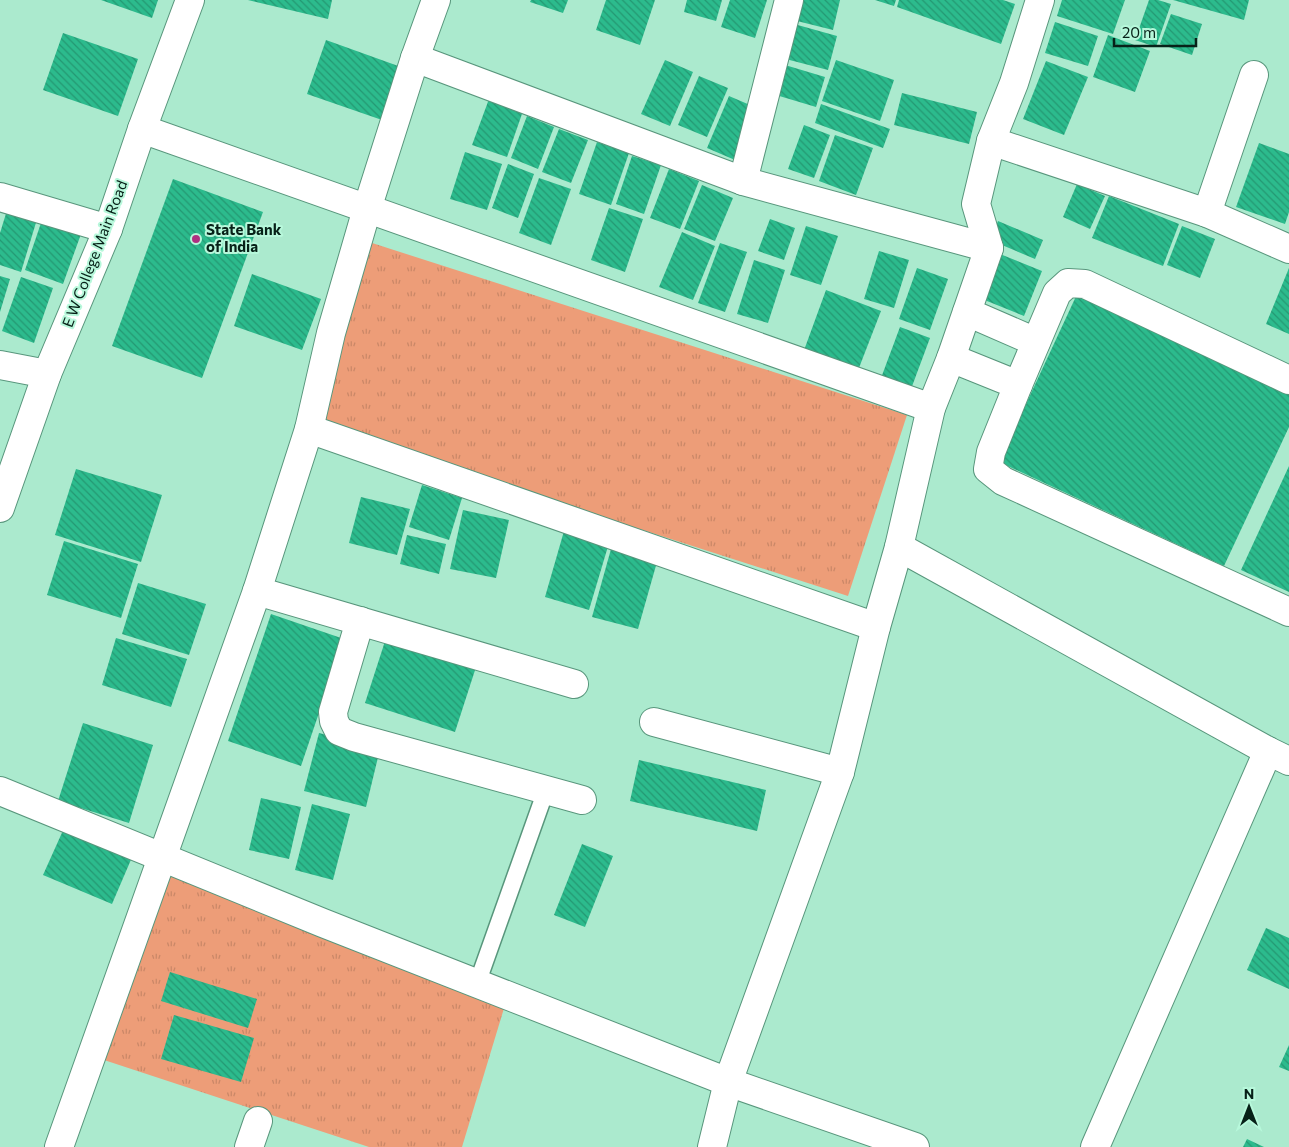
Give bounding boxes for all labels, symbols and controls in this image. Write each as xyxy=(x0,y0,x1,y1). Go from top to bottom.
scale bar xyxy=(1114,15,1196,47)
text: 20 m xyxy=(1122,23,1156,41)
street label: E W College Main Road xyxy=(58,178,130,330)
place label: State Bank of India xyxy=(206,220,282,255)
marker: State Bank of India xyxy=(190,233,202,245)
north arrow xyxy=(1224,1082,1274,1132)
text: N xyxy=(1244,1085,1254,1102)

